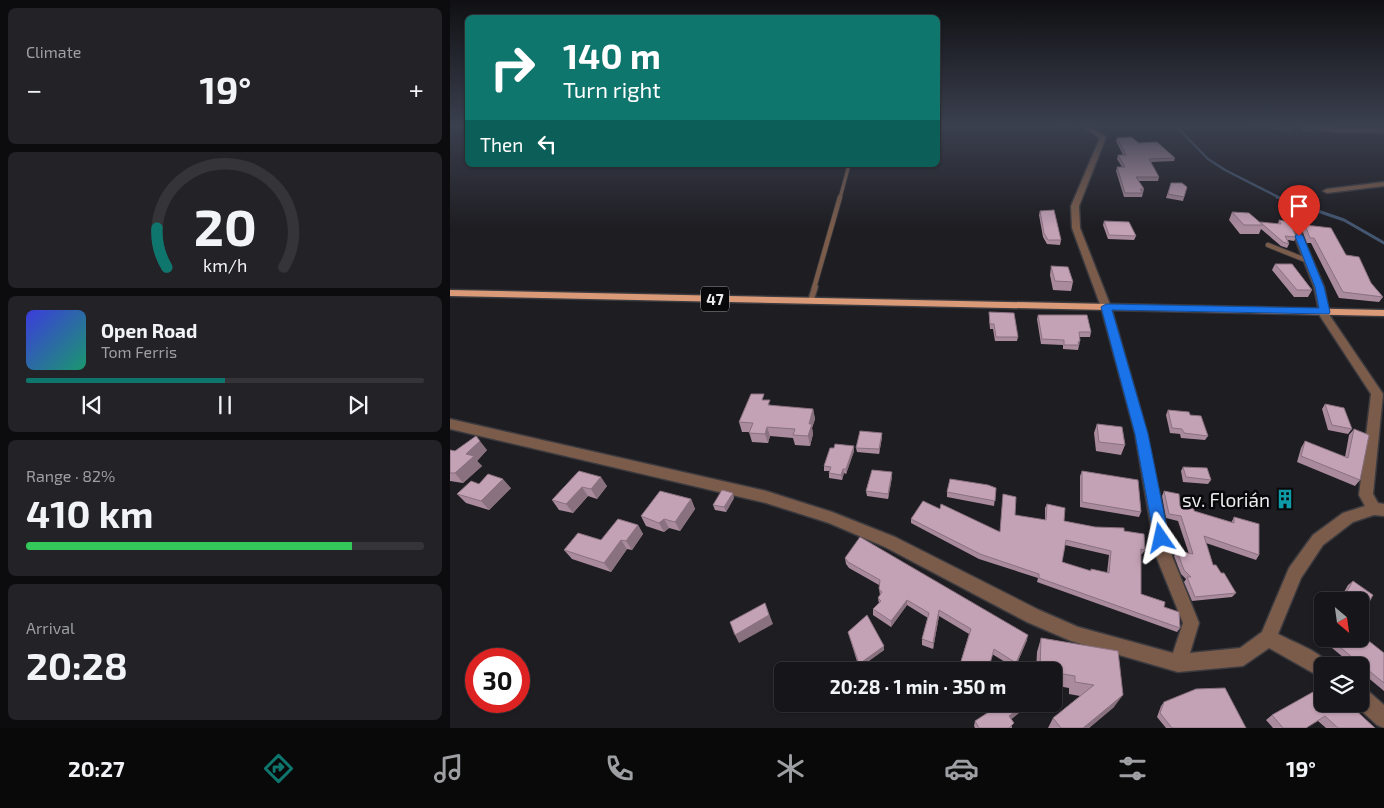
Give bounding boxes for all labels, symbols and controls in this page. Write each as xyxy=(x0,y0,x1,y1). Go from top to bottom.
text: 140 m xyxy=(563,34,661,76)
icon: right xyxy=(480,35,545,100)
text: Climate xyxy=(26,42,81,61)
text: 19° xyxy=(200,66,251,112)
text: − xyxy=(26,72,42,106)
text: + xyxy=(409,72,424,106)
text: Turn right xyxy=(563,76,661,102)
icon: left xyxy=(533,130,561,158)
text: Then xyxy=(480,133,523,156)
pin xyxy=(1278,185,1320,236)
icon: arrive xyxy=(1285,192,1313,220)
text: 20 xyxy=(193,194,257,256)
text: km/h xyxy=(203,254,247,276)
road number: 47 xyxy=(701,286,729,312)
text: Open Road xyxy=(101,319,197,342)
text: Tom Ferris xyxy=(101,342,177,361)
icon: previous xyxy=(78,391,106,419)
icon: pause xyxy=(211,391,239,419)
icon: next xyxy=(344,391,372,419)
text: Range · 82% xyxy=(26,466,115,485)
place label: sv. Florián xyxy=(1182,488,1270,511)
building icon: sv. Florián xyxy=(1274,488,1296,510)
text: 410 km xyxy=(26,490,154,536)
position arrow xyxy=(1134,511,1186,563)
north arrow xyxy=(1314,592,1369,648)
map controls xyxy=(1314,592,1369,712)
text: Arrival xyxy=(26,618,75,637)
text: 20:28 xyxy=(26,642,128,688)
speed limit sign: 30 xyxy=(465,648,530,713)
button: layers xyxy=(1314,657,1369,712)
text: 20:28 · 1 min · 350 m xyxy=(830,675,1006,698)
icon: directions xyxy=(261,751,296,786)
icon: music xyxy=(431,751,466,786)
icon: phone xyxy=(602,751,637,786)
icon: climate xyxy=(773,751,808,786)
icon: car xyxy=(944,751,979,786)
icon: filters xyxy=(1115,751,1150,786)
text: 20:27 xyxy=(68,755,125,781)
text: 19° xyxy=(1286,755,1316,781)

